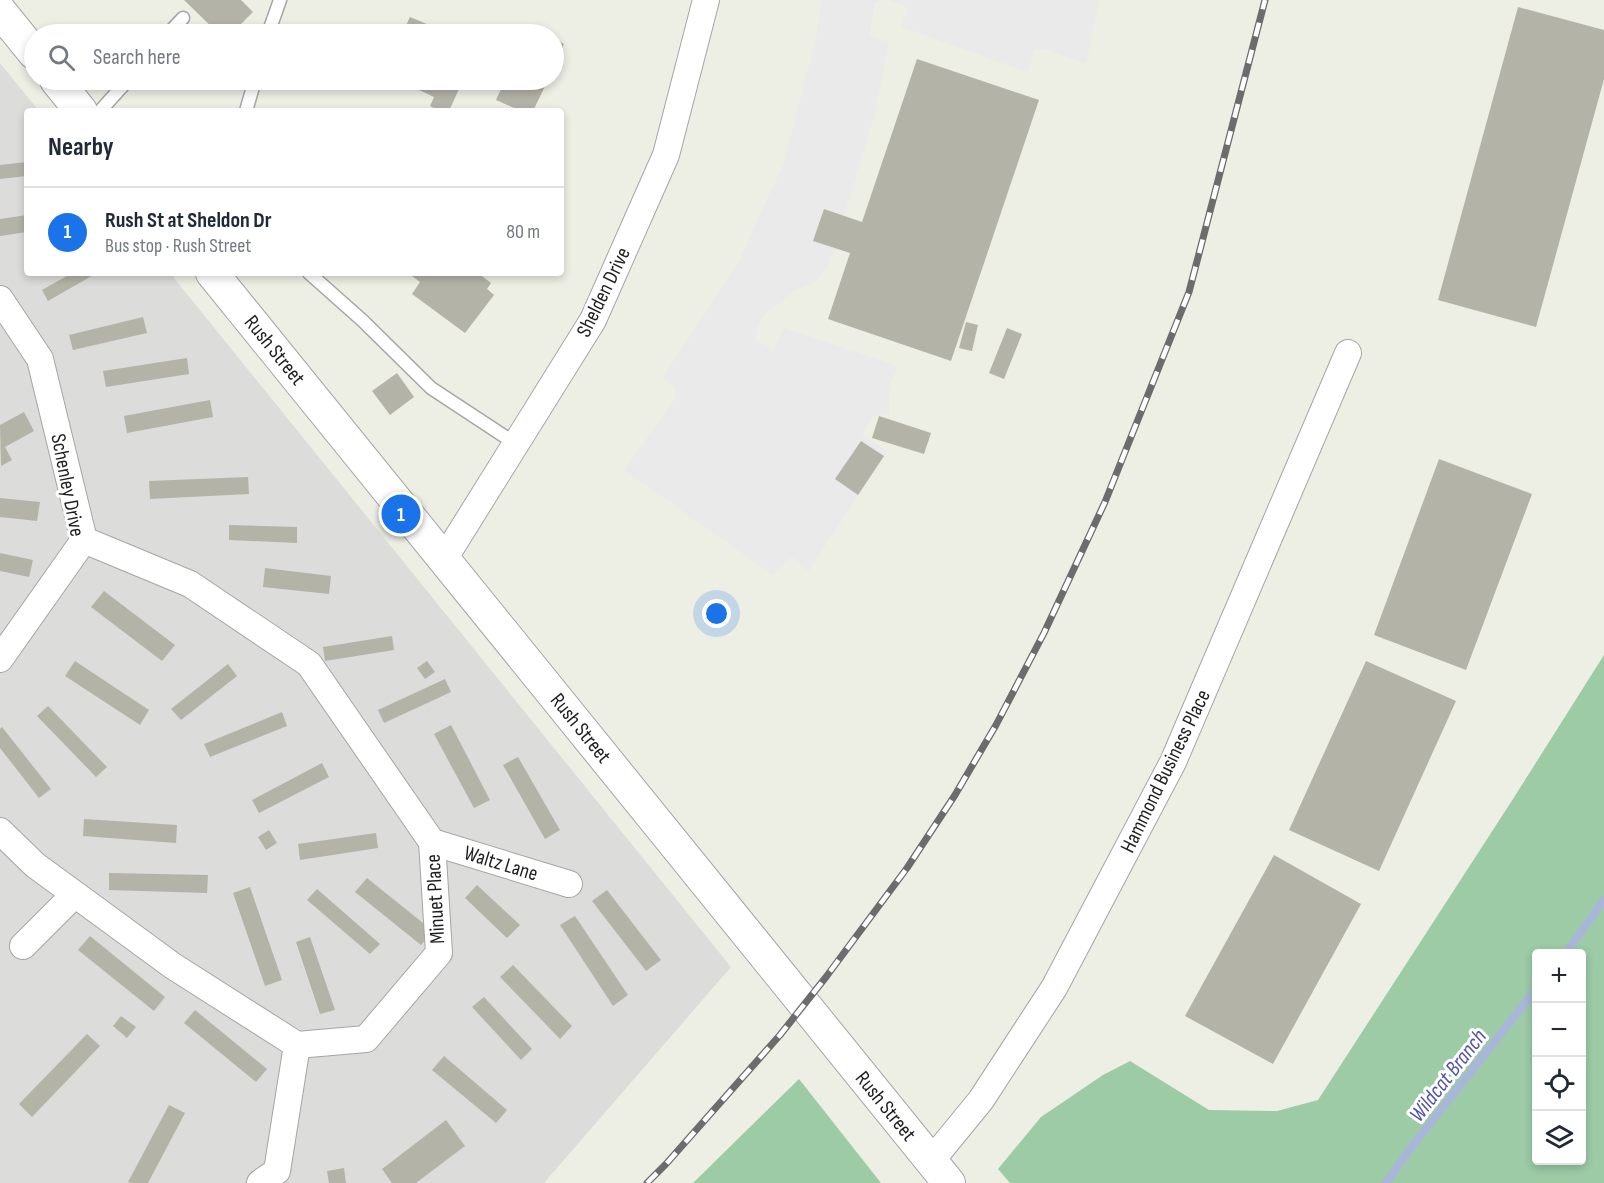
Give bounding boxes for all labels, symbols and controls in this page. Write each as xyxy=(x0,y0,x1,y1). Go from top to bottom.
search box xyxy=(24,24,564,90)
icon: search xyxy=(45,41,78,74)
text: Search here xyxy=(93,44,180,71)
text: Nearby xyxy=(48,132,114,163)
text: Rush St at Sheldon Dr xyxy=(105,207,271,234)
text: 1 xyxy=(64,220,71,244)
text: 80 m xyxy=(506,220,540,244)
text: Bus stop · Rush Street xyxy=(105,234,251,258)
street label: Shelden Drive xyxy=(571,243,636,341)
street label: Rush Street xyxy=(239,310,310,390)
street label: Schenley Drive xyxy=(45,432,90,539)
pin: 1 xyxy=(382,492,420,536)
your location xyxy=(702,599,731,628)
street label: Hammond Business Place xyxy=(1115,686,1216,857)
street label: Rush Street xyxy=(545,688,616,768)
street label: Waltz Lane xyxy=(461,840,541,887)
street label: Minuet Place xyxy=(421,853,450,945)
map controls xyxy=(1532,949,1586,1165)
button: + xyxy=(1532,949,1586,1003)
button: − xyxy=(1532,1003,1586,1057)
water label: Wildcat Branch xyxy=(1404,1024,1493,1128)
button: locate xyxy=(1532,1057,1586,1111)
street label: Rush Street xyxy=(850,1066,921,1146)
button: layers xyxy=(1532,1111,1586,1165)

